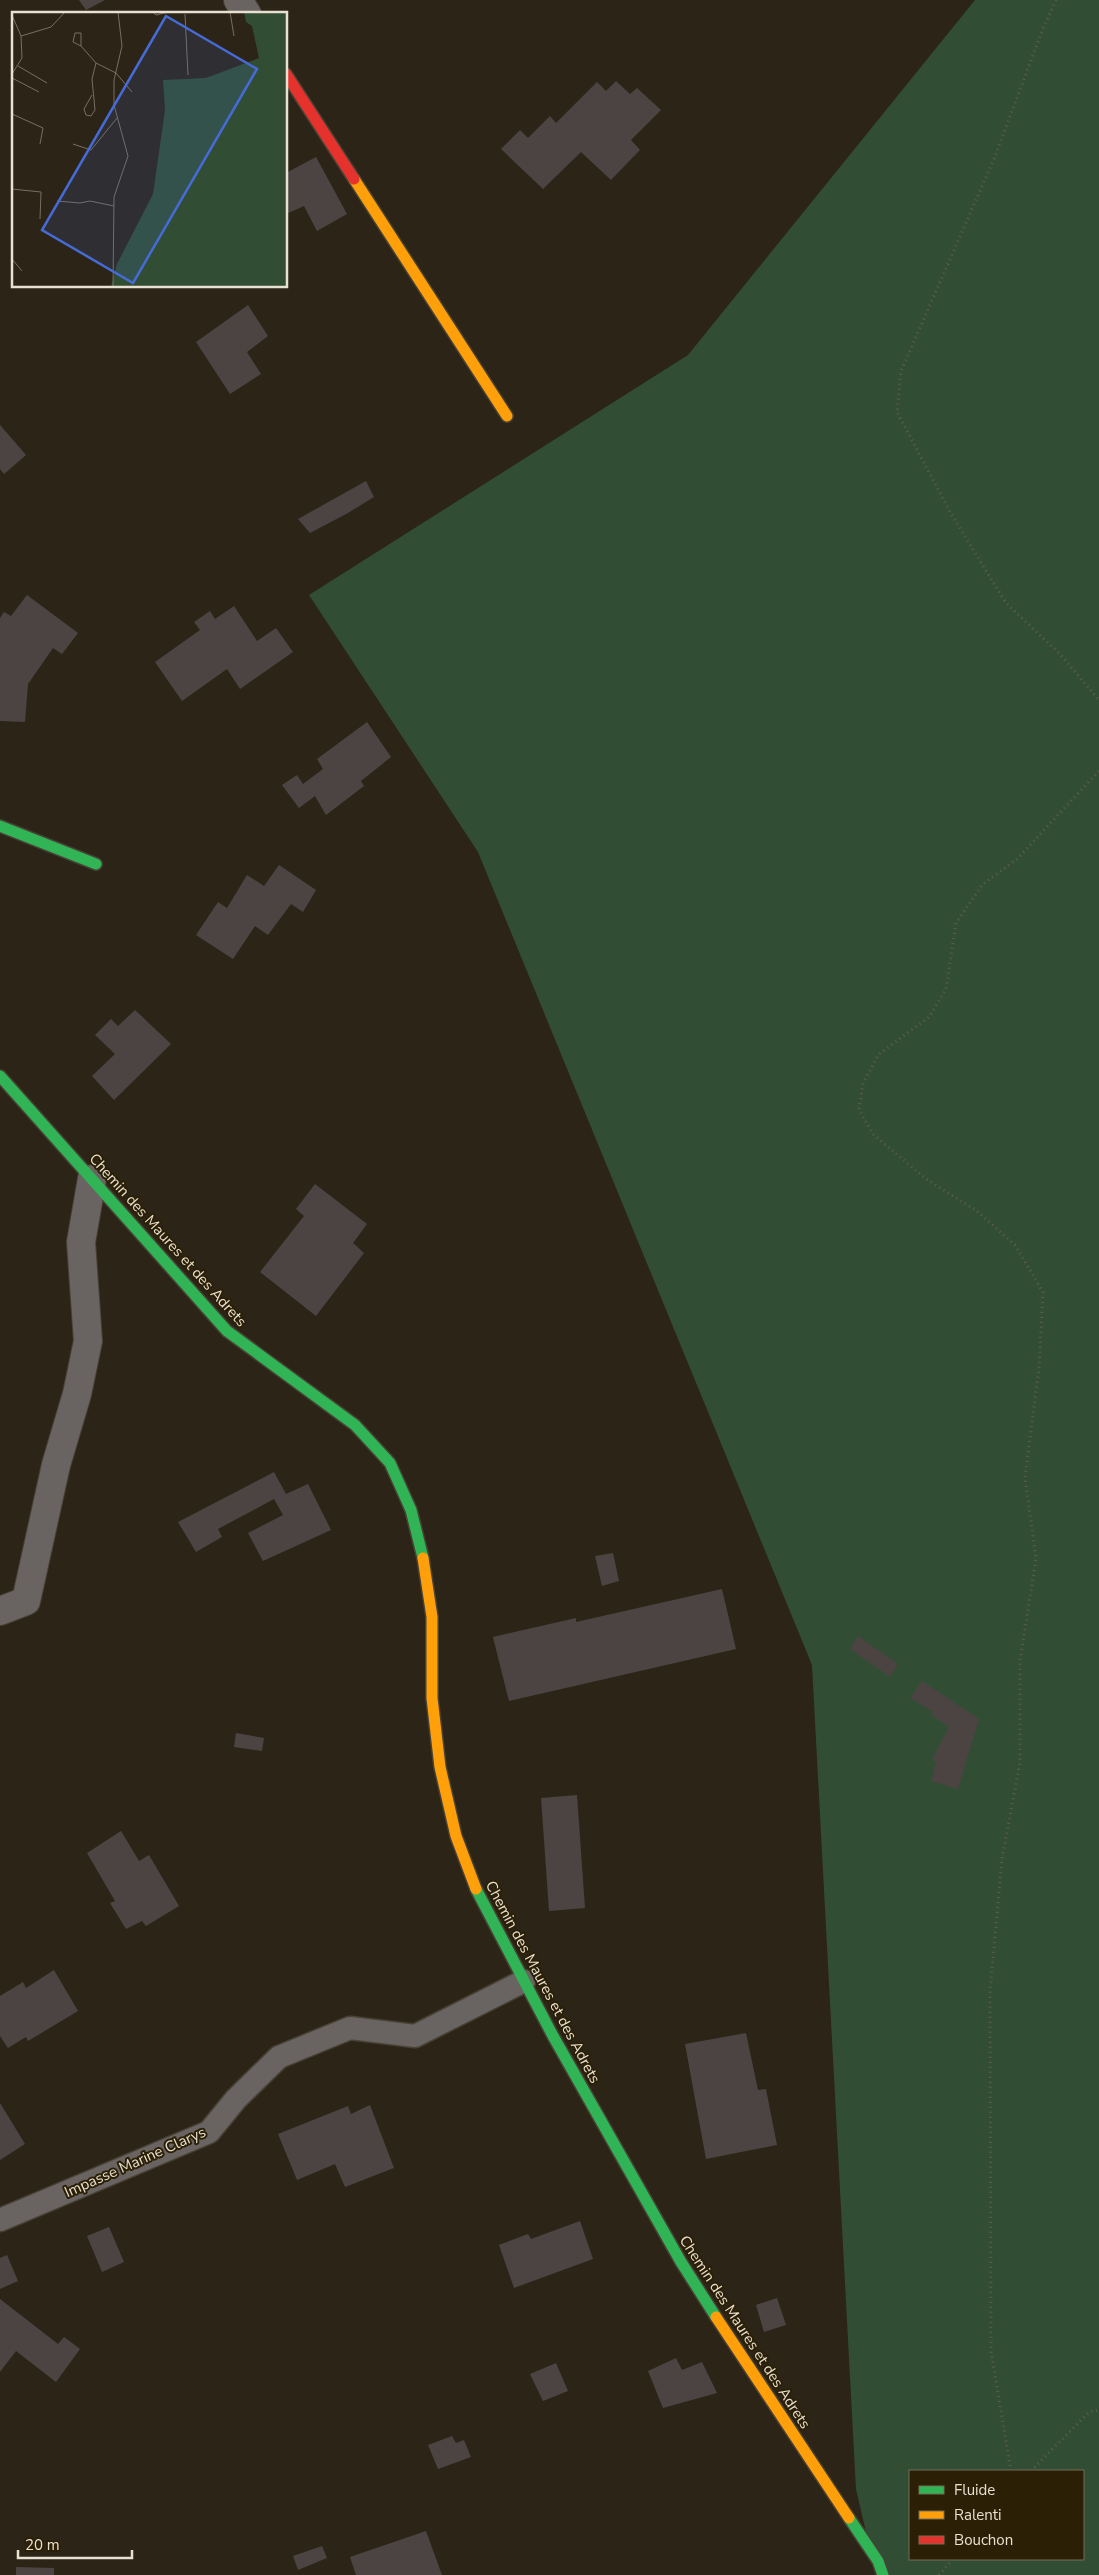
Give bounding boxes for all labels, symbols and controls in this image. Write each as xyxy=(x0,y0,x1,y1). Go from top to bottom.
inset map xyxy=(12,12,288,288)
street label: Chemin des Maures et des Adrets xyxy=(85,1149,251,1331)
street label: Chemin des Maures et des Adrets xyxy=(481,1877,605,2087)
street label: Impasse Marine Clarys xyxy=(61,2122,209,2202)
street label: Chemin des Maures et des Adrets xyxy=(675,2231,815,2433)
legend xyxy=(909,2470,1084,2560)
text: Fluide xyxy=(954,2480,995,2500)
text: Ralenti xyxy=(954,2505,1002,2525)
scale bar xyxy=(18,2528,131,2560)
text: Bouchon xyxy=(954,2530,1013,2550)
text: 20 m xyxy=(25,2535,60,2555)

